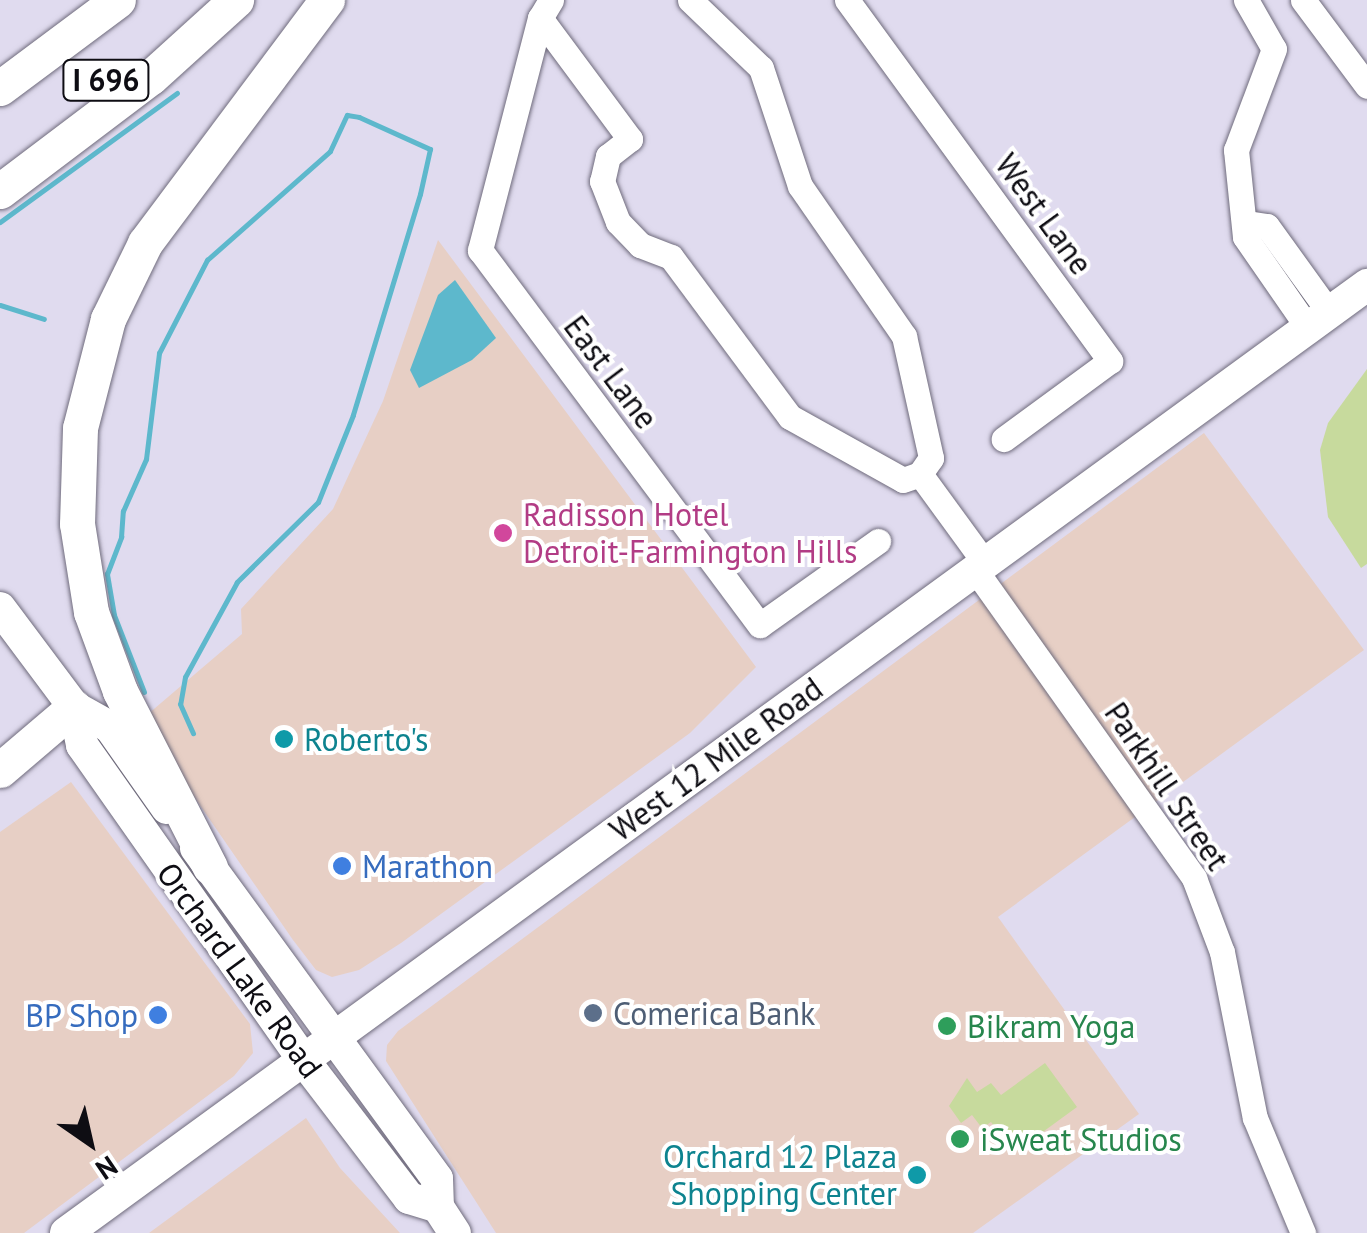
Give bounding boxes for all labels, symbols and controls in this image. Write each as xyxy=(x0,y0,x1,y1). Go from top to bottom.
road number: I 696 xyxy=(61,55,151,105)
street label: West Lane xyxy=(987,146,1101,282)
street label: East Lane xyxy=(556,308,666,436)
place label: Radisson Hotel Detroit-Farmington Hills xyxy=(523,496,857,571)
marker: Radisson Hotel Detroit-Farmington Hills xyxy=(492,522,514,544)
street label: West 12 Mile Road xyxy=(602,669,830,849)
street label: Parkhill Street xyxy=(1097,695,1237,877)
place label: Roberto's xyxy=(304,720,428,758)
marker: Roberto's xyxy=(273,728,295,750)
place label: Marathon xyxy=(362,847,493,885)
street label: Orchard Lake Road xyxy=(149,855,331,1085)
marker: Marathon xyxy=(331,855,353,877)
place label: Comerica Bank xyxy=(613,994,815,1032)
place label: BP Shop xyxy=(24,996,138,1034)
marker: Comerica Bank xyxy=(582,1002,604,1024)
marker: BP Shop xyxy=(147,1004,169,1026)
place label: Bikram Yoga xyxy=(967,1007,1136,1045)
marker: Bikram Yoga xyxy=(936,1015,958,1037)
north arrow xyxy=(40,1093,140,1193)
place label: iSweat Studios xyxy=(980,1120,1182,1158)
marker: iSweat Studios xyxy=(949,1128,971,1150)
place label: Orchard 12 Plaza Shopping Center xyxy=(663,1138,897,1213)
text: N xyxy=(89,1148,125,1189)
marker: Orchard 12 Plaza Shopping Center xyxy=(906,1164,928,1186)

